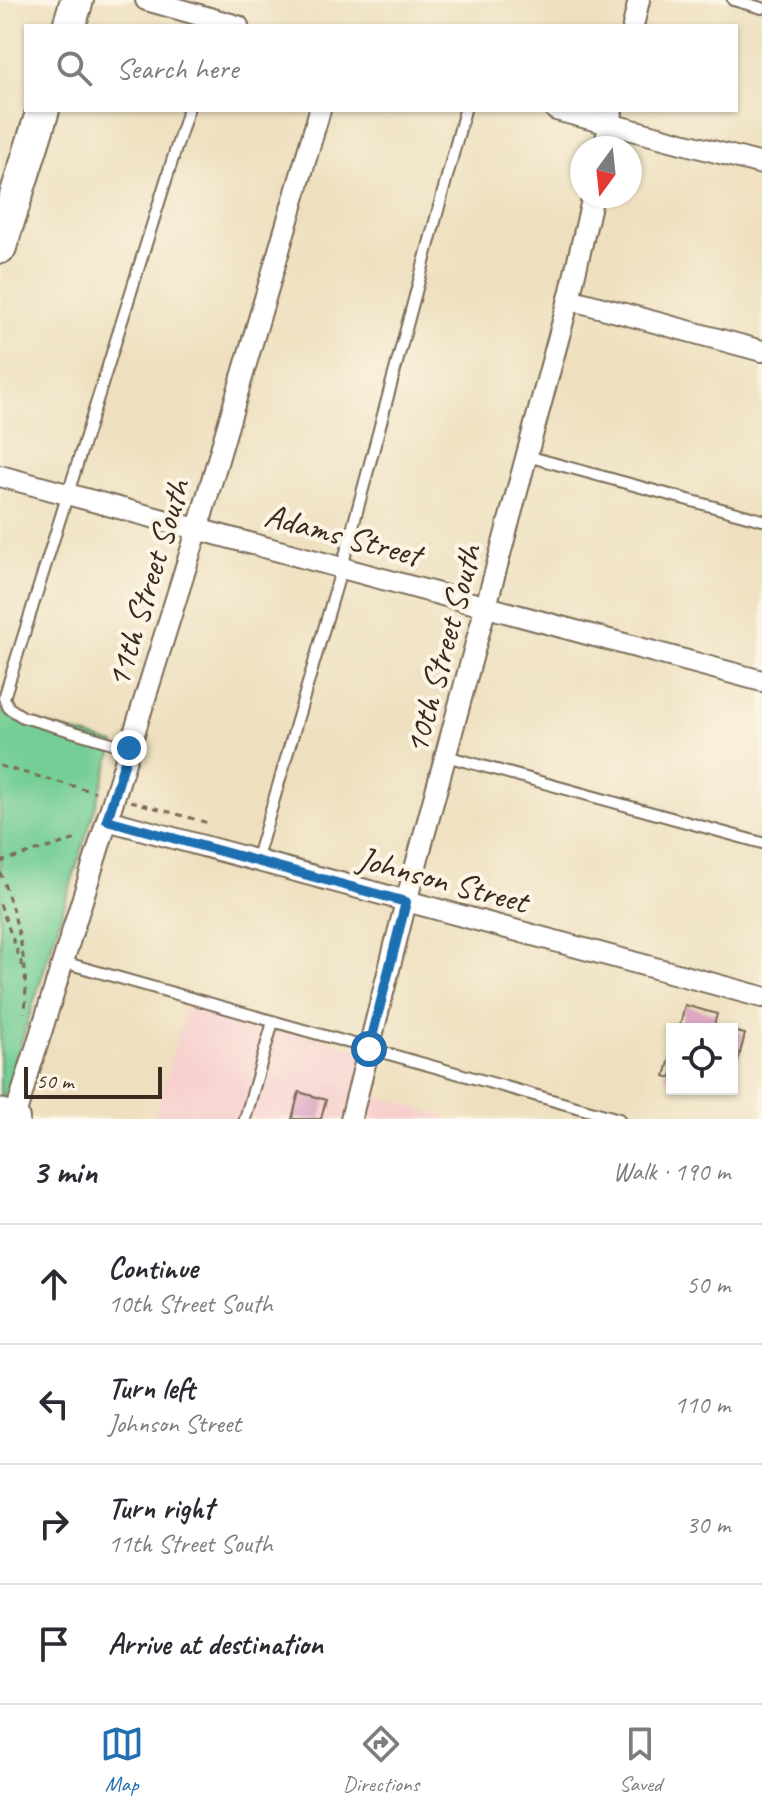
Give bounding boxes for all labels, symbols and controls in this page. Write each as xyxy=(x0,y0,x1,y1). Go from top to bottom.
search box xyxy=(24,24,738,112)
icon: search xyxy=(52,46,96,90)
text: Search here xyxy=(116,49,238,87)
north arrow xyxy=(570,136,642,208)
street label: 11th Street South xyxy=(95,472,200,692)
street label: Adams Street xyxy=(260,493,430,577)
street label: 10th Street South xyxy=(394,537,492,759)
route end xyxy=(111,730,147,766)
street label: Johnson Street xyxy=(352,836,536,924)
map controls xyxy=(666,1023,738,1095)
button: locate xyxy=(666,1023,738,1095)
route start xyxy=(351,1031,387,1067)
scale bar xyxy=(24,1063,162,1099)
text: 50 m xyxy=(36,1067,73,1095)
text: 3 min xyxy=(32,1150,97,1193)
text: Walk · 190 m xyxy=(613,1155,730,1188)
text: Continue xyxy=(108,1249,198,1287)
icon: ahead xyxy=(32,1262,76,1306)
text: 50 m xyxy=(686,1268,730,1301)
text: 10th Street South xyxy=(108,1287,273,1320)
text: Turn left xyxy=(108,1369,195,1407)
icon: left xyxy=(32,1382,76,1426)
text: 110 m xyxy=(674,1388,730,1421)
text: Johnson Street xyxy=(108,1407,241,1440)
text: Turn right xyxy=(108,1489,213,1527)
icon: right xyxy=(32,1502,76,1546)
text: 30 m xyxy=(686,1508,730,1541)
text: 11th Street South xyxy=(108,1527,273,1560)
icon: arrive xyxy=(32,1622,76,1666)
text: Arrive at destination xyxy=(108,1625,323,1663)
tab: Map xyxy=(100,1722,144,1798)
tab: Directions xyxy=(343,1722,419,1798)
tab: Saved xyxy=(618,1722,662,1798)

